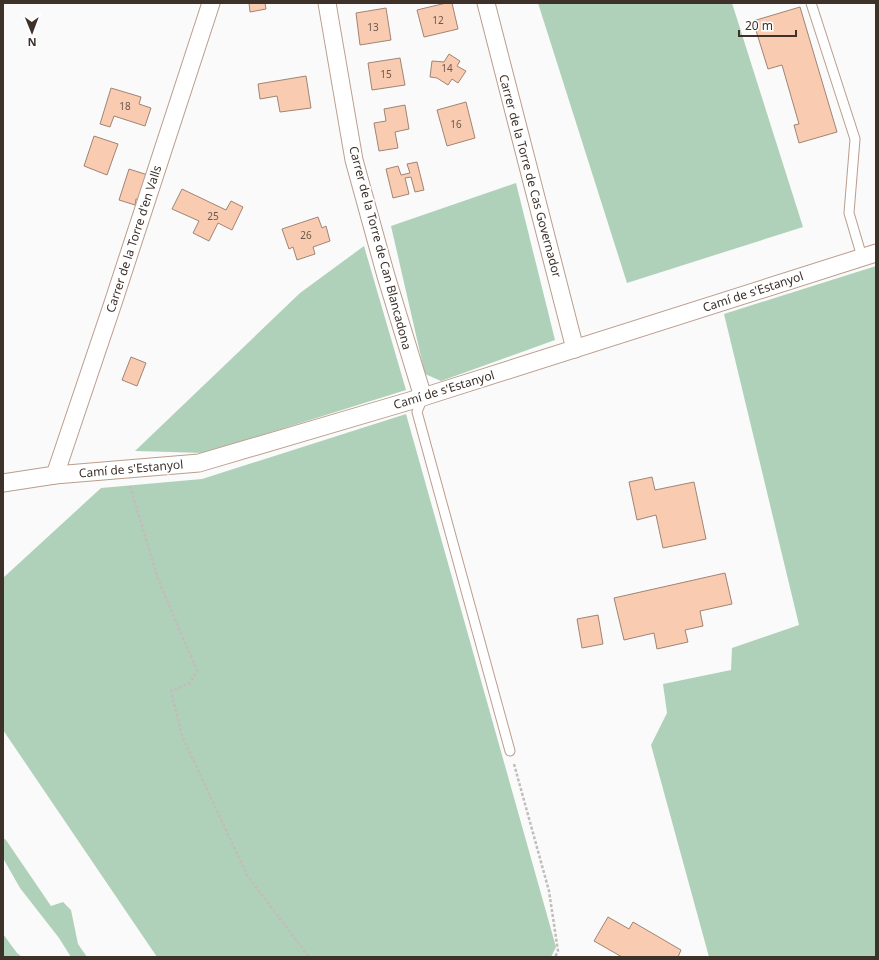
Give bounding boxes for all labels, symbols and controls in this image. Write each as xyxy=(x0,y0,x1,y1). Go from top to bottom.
north arrow xyxy=(12,12,52,52)
scale bar xyxy=(739,12,796,38)
house number: 12 xyxy=(432,13,444,27)
text: 20 m xyxy=(745,17,773,34)
house number: 13 xyxy=(367,20,379,34)
text: N xyxy=(28,35,37,50)
house number: 14 xyxy=(441,61,453,75)
house number: 15 xyxy=(380,67,392,81)
street label: Carrer de la Torre de Cas Governador xyxy=(495,72,566,279)
house number: 18 xyxy=(119,99,131,113)
house number: 16 xyxy=(450,117,462,131)
street label: Carrer de la Torre de Can Blancadona xyxy=(345,144,416,352)
street label: Carrer de la Torre d'en Valls xyxy=(102,163,165,315)
house number: 25 xyxy=(207,209,219,223)
house number: 26 xyxy=(300,228,312,242)
street label: Camí de s'Estanyol xyxy=(700,267,805,316)
street label: Camí de s'Estanyol xyxy=(391,366,496,413)
street label: Camí de s'Estanyol xyxy=(78,455,184,482)

